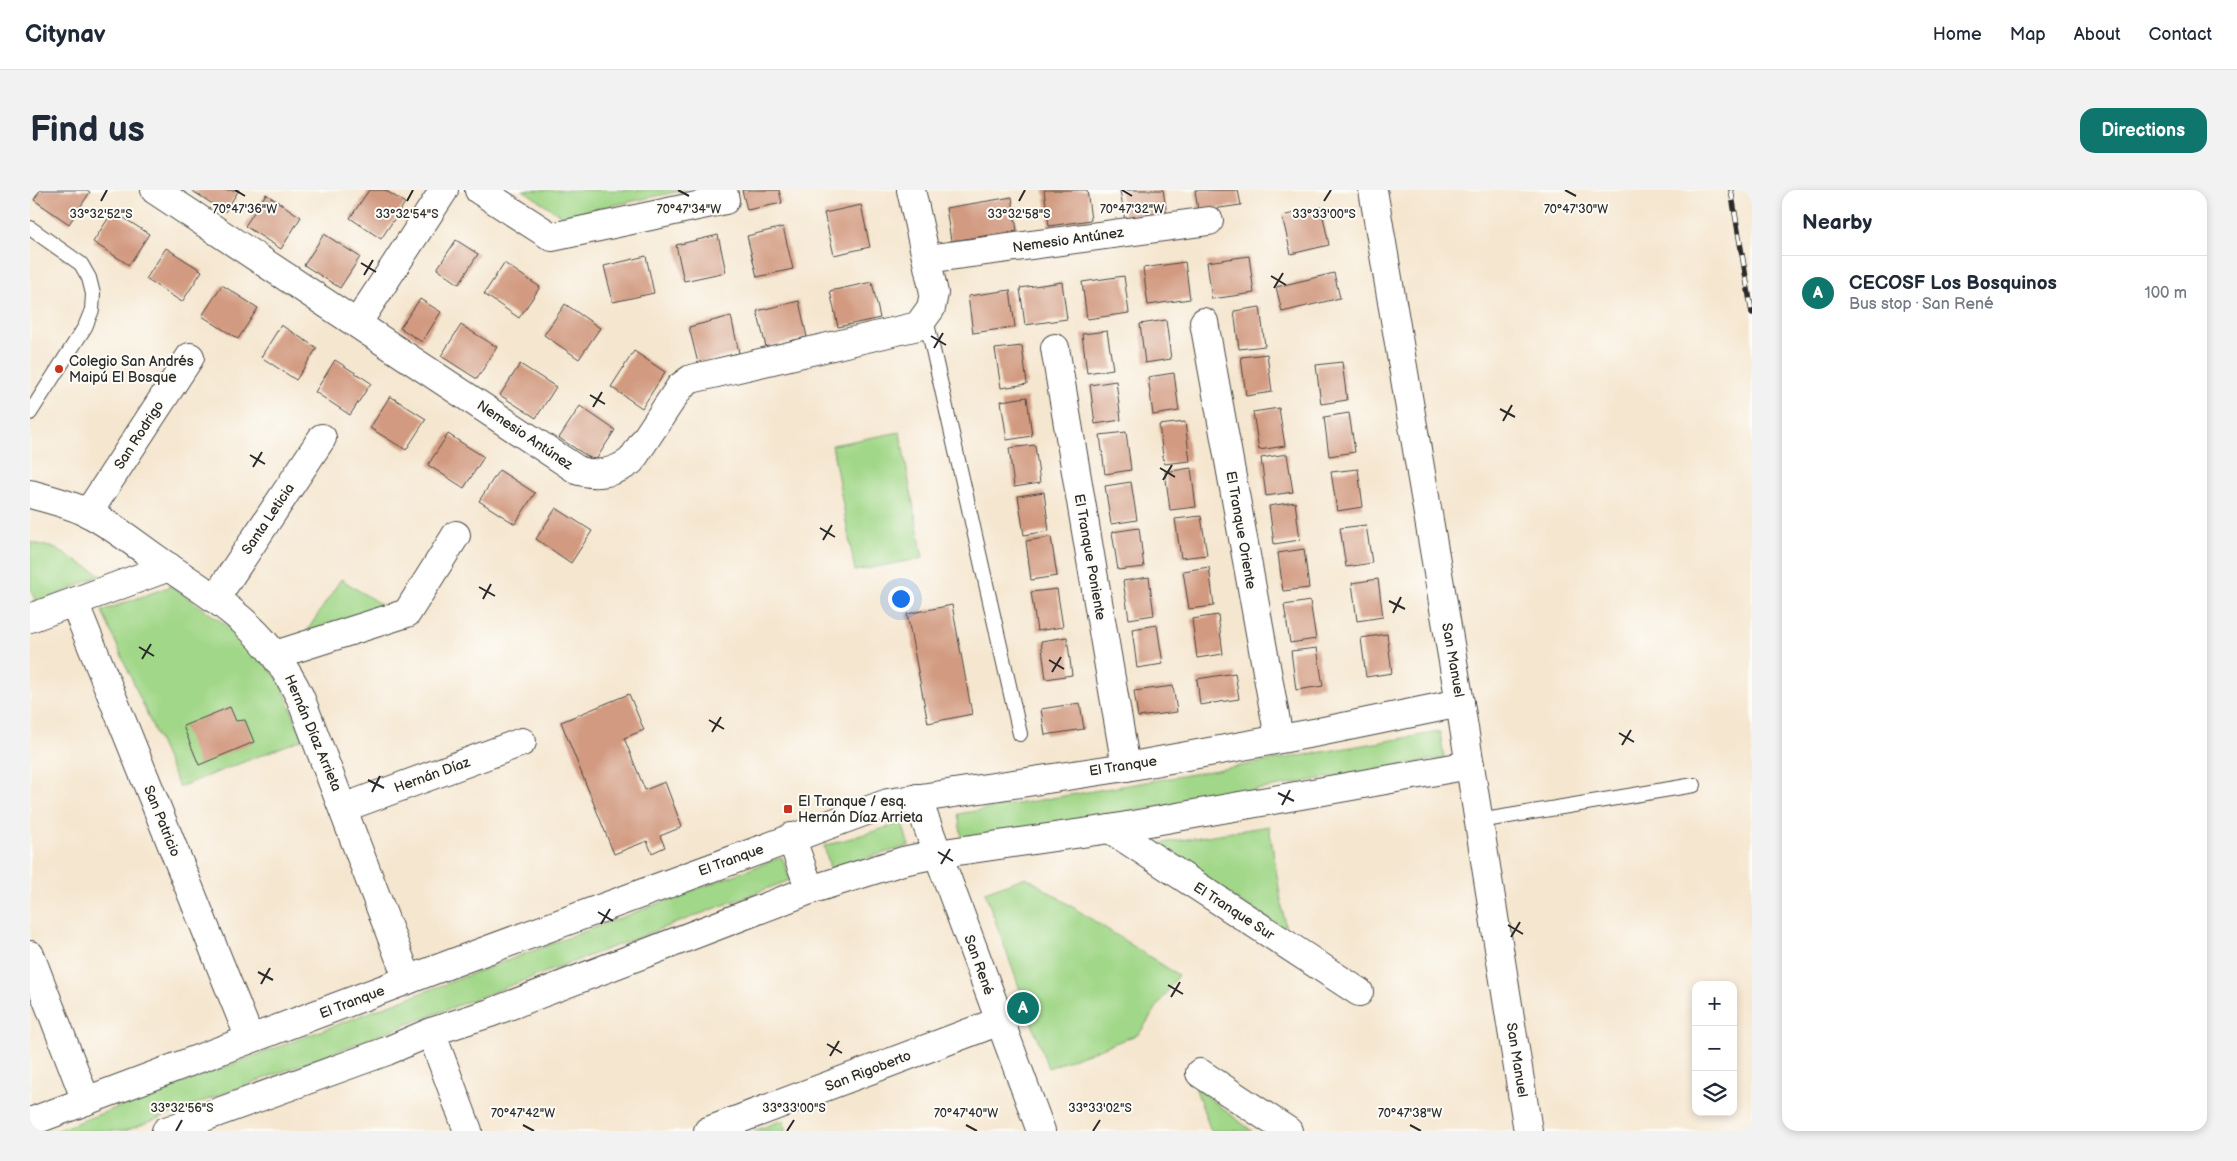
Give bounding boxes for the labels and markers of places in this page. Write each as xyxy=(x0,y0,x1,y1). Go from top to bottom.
place label: Colegio San Andrés Maipú El Bosque xyxy=(69,353,194,386)
marker: Colegio San Andrés Maipú El Bosque xyxy=(53,363,65,375)
place label: El Tranque / esq. Hernán Díaz Arrieta xyxy=(798,793,923,826)
marker: El Tranque / esq. Hernán Díaz Arrieta xyxy=(782,803,794,815)
pin: A xyxy=(1007,989,1039,1027)

